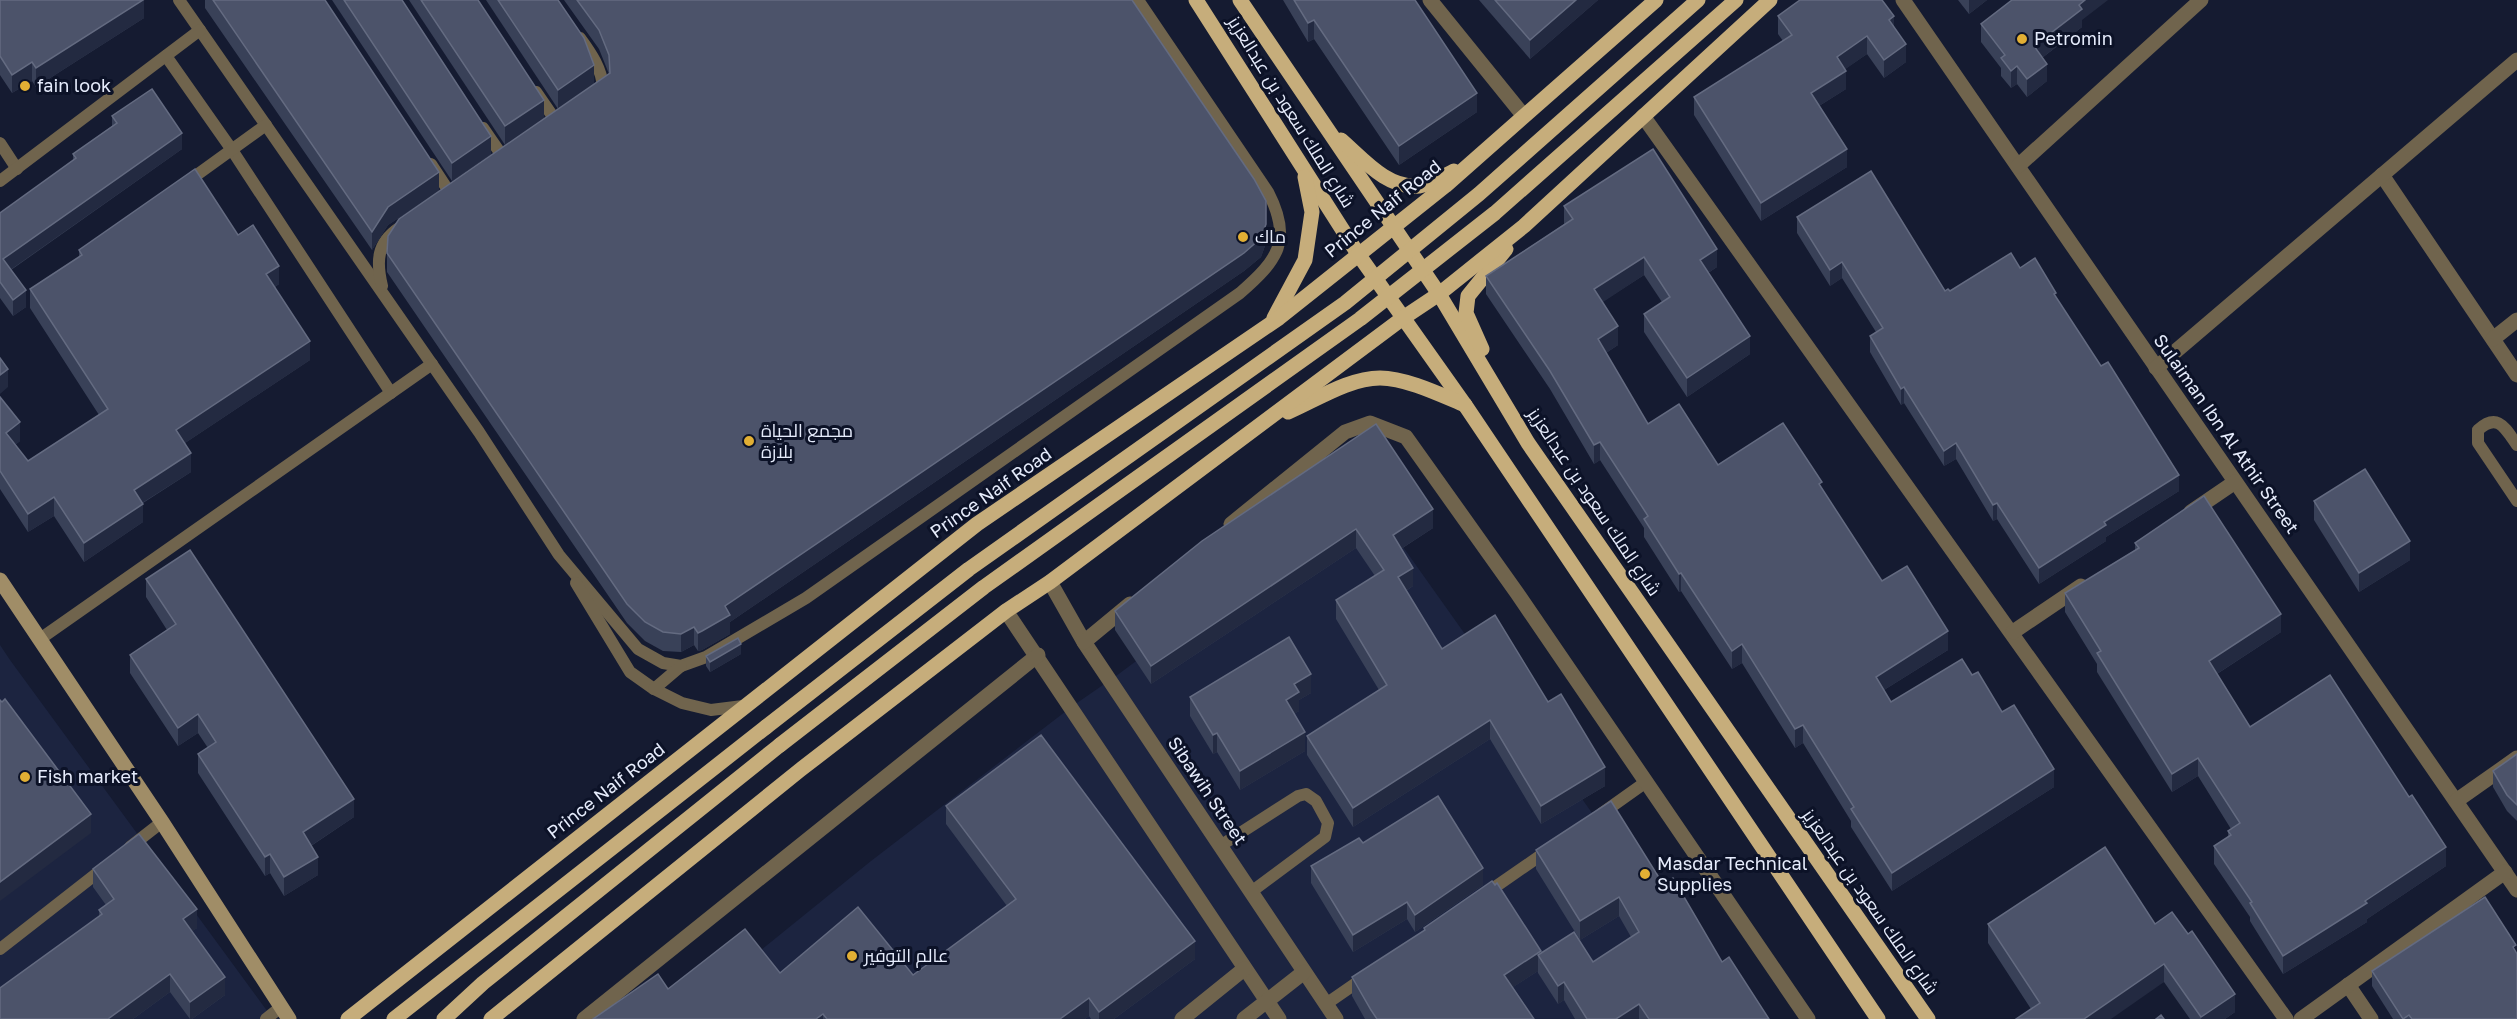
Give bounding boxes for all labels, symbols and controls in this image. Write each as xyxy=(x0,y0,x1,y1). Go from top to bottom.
street label: شارع الملك سعود بن عبدالعزيز xyxy=(1222,11,1360,212)
place label: Petromin xyxy=(2034,27,2113,49)
marker: Petromin xyxy=(2015,32,2029,46)
place label: fain look xyxy=(37,74,111,96)
marker: fain look xyxy=(18,79,32,93)
street label: Prince Naif Road xyxy=(1320,155,1445,262)
place label: ماك xyxy=(1255,225,1286,247)
marker: ماك xyxy=(1236,230,1250,244)
street label: Sulaiman Ibn Al Athir Street xyxy=(2149,330,2304,537)
street label: شارع الملك سعود بن عبدالعزيز xyxy=(1521,403,1666,601)
place label: مجمع الحياة بلازة xyxy=(761,419,853,463)
marker: مجمع الحياة بلازة xyxy=(742,434,756,448)
street label: Prince Naif Road xyxy=(925,442,1055,542)
street label: Sibawih Street xyxy=(1164,732,1252,849)
street label: Prince Naif Road xyxy=(542,737,669,843)
place label: Fish market xyxy=(37,765,138,787)
marker: Fish market xyxy=(18,770,32,784)
street label: شارع الملك سعود بن عبدالعزيز xyxy=(1796,803,1943,1000)
place label: Masdar Technical Supplies xyxy=(1657,852,1808,895)
marker: Masdar Technical Supplies xyxy=(1638,867,1652,881)
place label: عالم التوفير xyxy=(863,944,948,968)
marker: عالم التوفير xyxy=(845,949,859,963)

